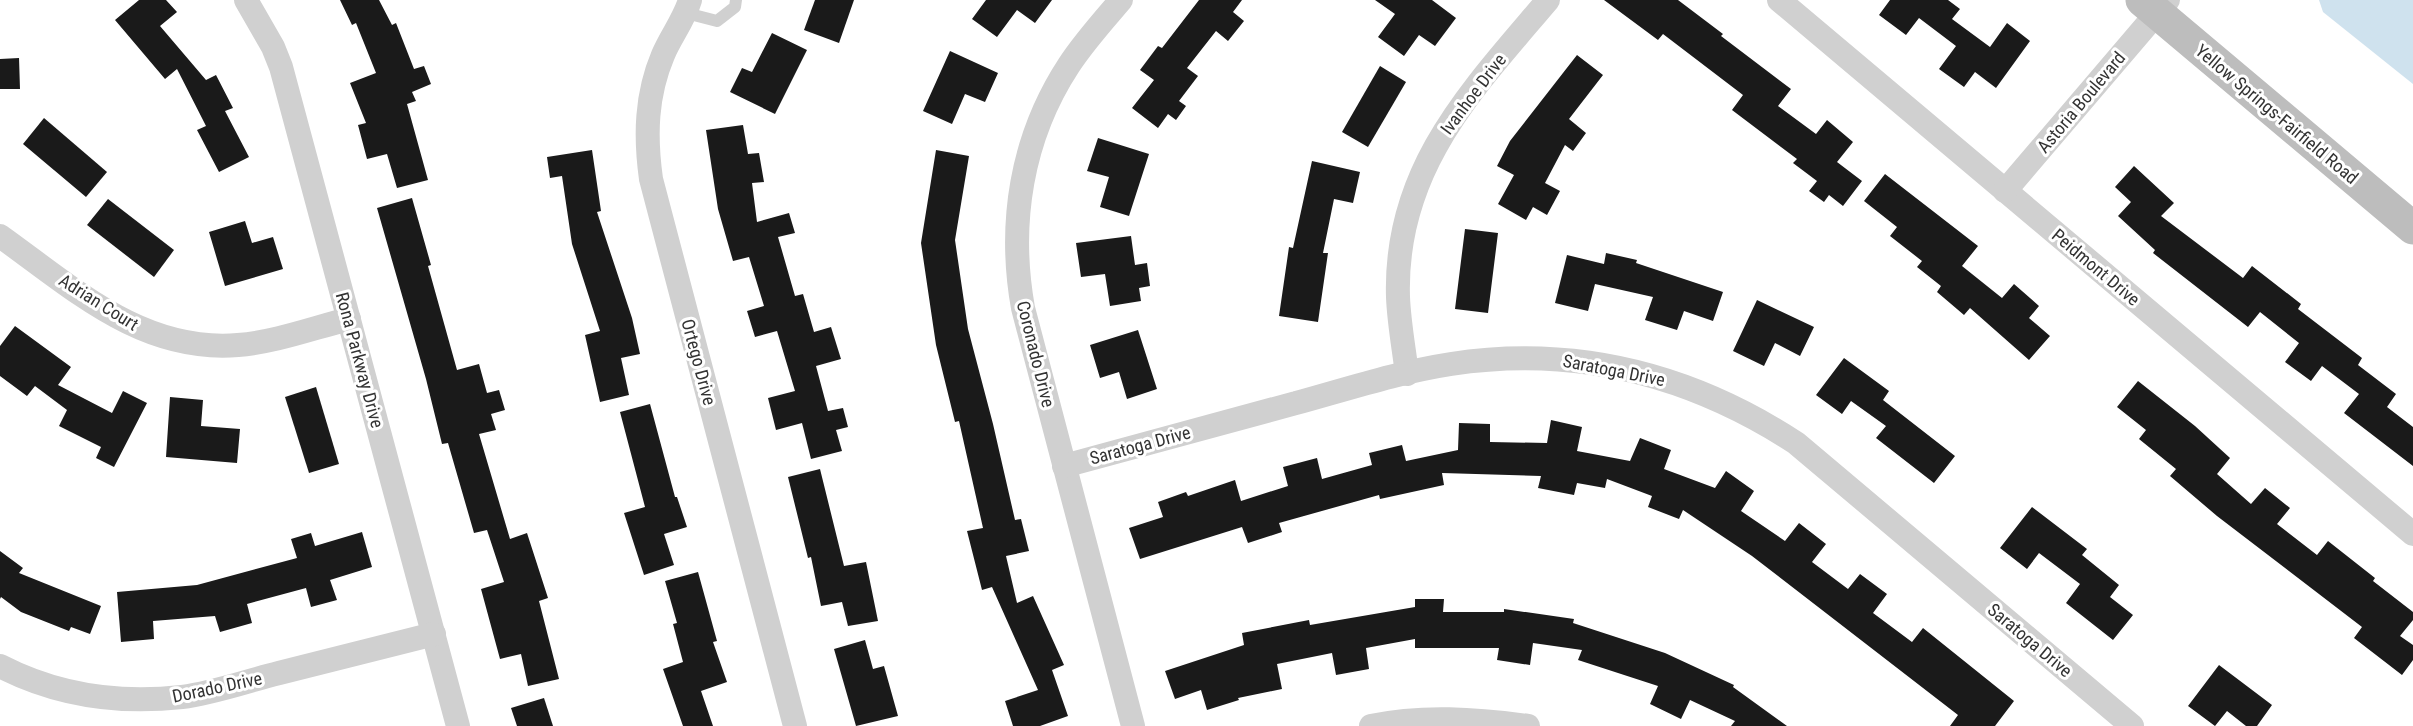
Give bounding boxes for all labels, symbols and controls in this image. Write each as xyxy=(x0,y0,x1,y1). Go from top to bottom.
street label: Yellow Springs-Fairfield Road xyxy=(2191,40,2363,188)
street label: Astoria Boulevard xyxy=(2033,47,2129,157)
street label: Ivanhoe Drive xyxy=(1436,49,1510,139)
street label: Peidmont Drive xyxy=(2048,224,2144,310)
street label: Adrian Court xyxy=(55,269,143,335)
street label: Rona Parkway Drive xyxy=(332,290,388,430)
street label: Coronado Drive xyxy=(1013,299,1059,409)
street label: Ortego Drive xyxy=(677,317,721,407)
street label: Saratoga Drive xyxy=(1561,350,1667,390)
street label: Saratoga Drive xyxy=(1087,421,1193,469)
street label: Saratoga Drive xyxy=(1984,599,2076,681)
street label: Dorado Drive xyxy=(170,667,264,707)

